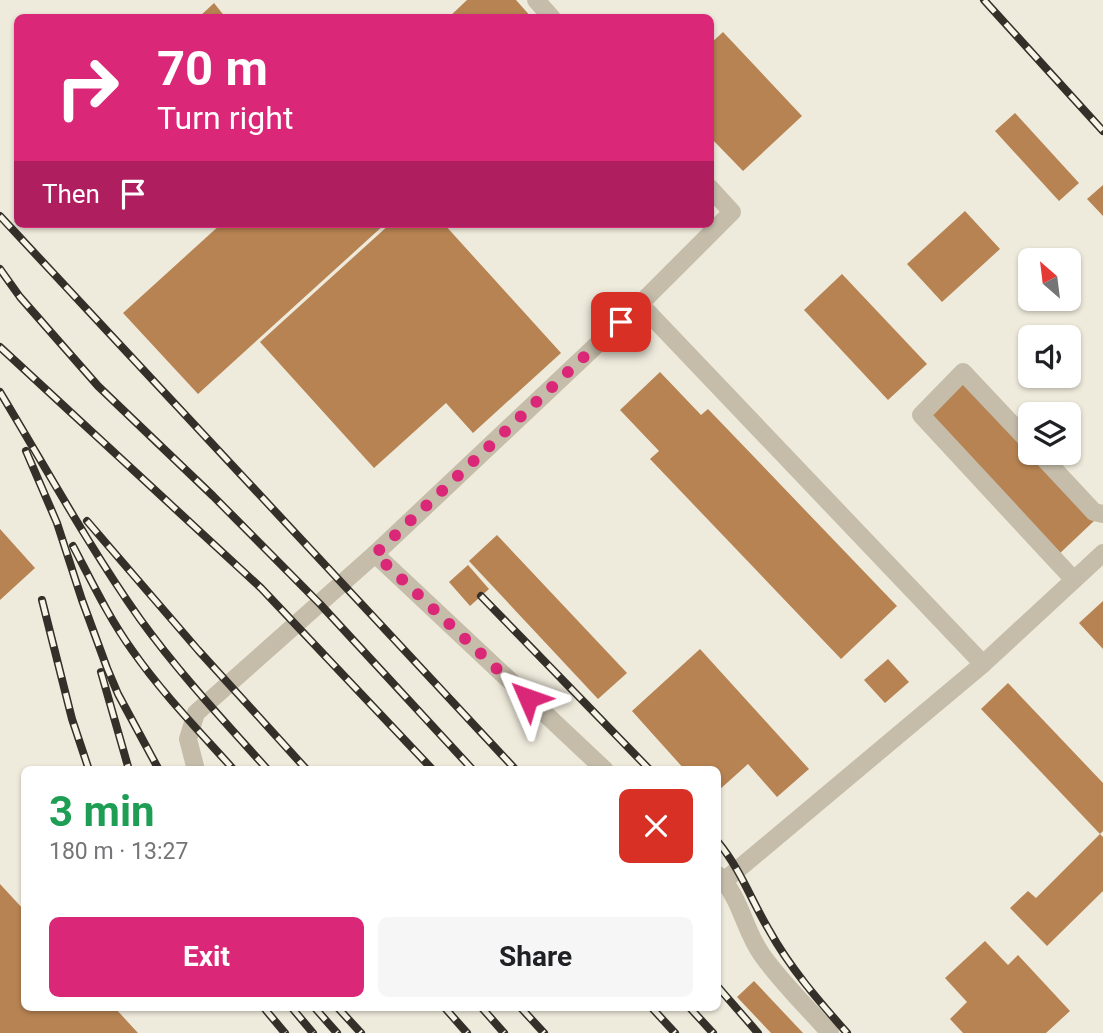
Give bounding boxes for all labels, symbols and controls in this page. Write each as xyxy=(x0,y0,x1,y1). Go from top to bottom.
text: 70 m xyxy=(157,40,268,97)
icon: right xyxy=(42,42,133,133)
text: Turn right xyxy=(157,99,293,137)
icon: arrive xyxy=(114,175,152,213)
text: Then xyxy=(42,179,100,209)
north arrow xyxy=(1018,248,1082,312)
map controls xyxy=(1018,248,1081,465)
pin xyxy=(591,292,651,352)
icon: arrive xyxy=(602,303,640,341)
button: sound xyxy=(1018,325,1081,388)
button: layers xyxy=(1018,402,1081,465)
position arrow xyxy=(491,661,565,735)
text: 3 min xyxy=(49,787,155,836)
button: close xyxy=(619,789,693,863)
text: 180 m · 13:27 xyxy=(49,838,188,865)
button: Exit xyxy=(49,917,364,997)
button: Share xyxy=(378,917,693,997)

